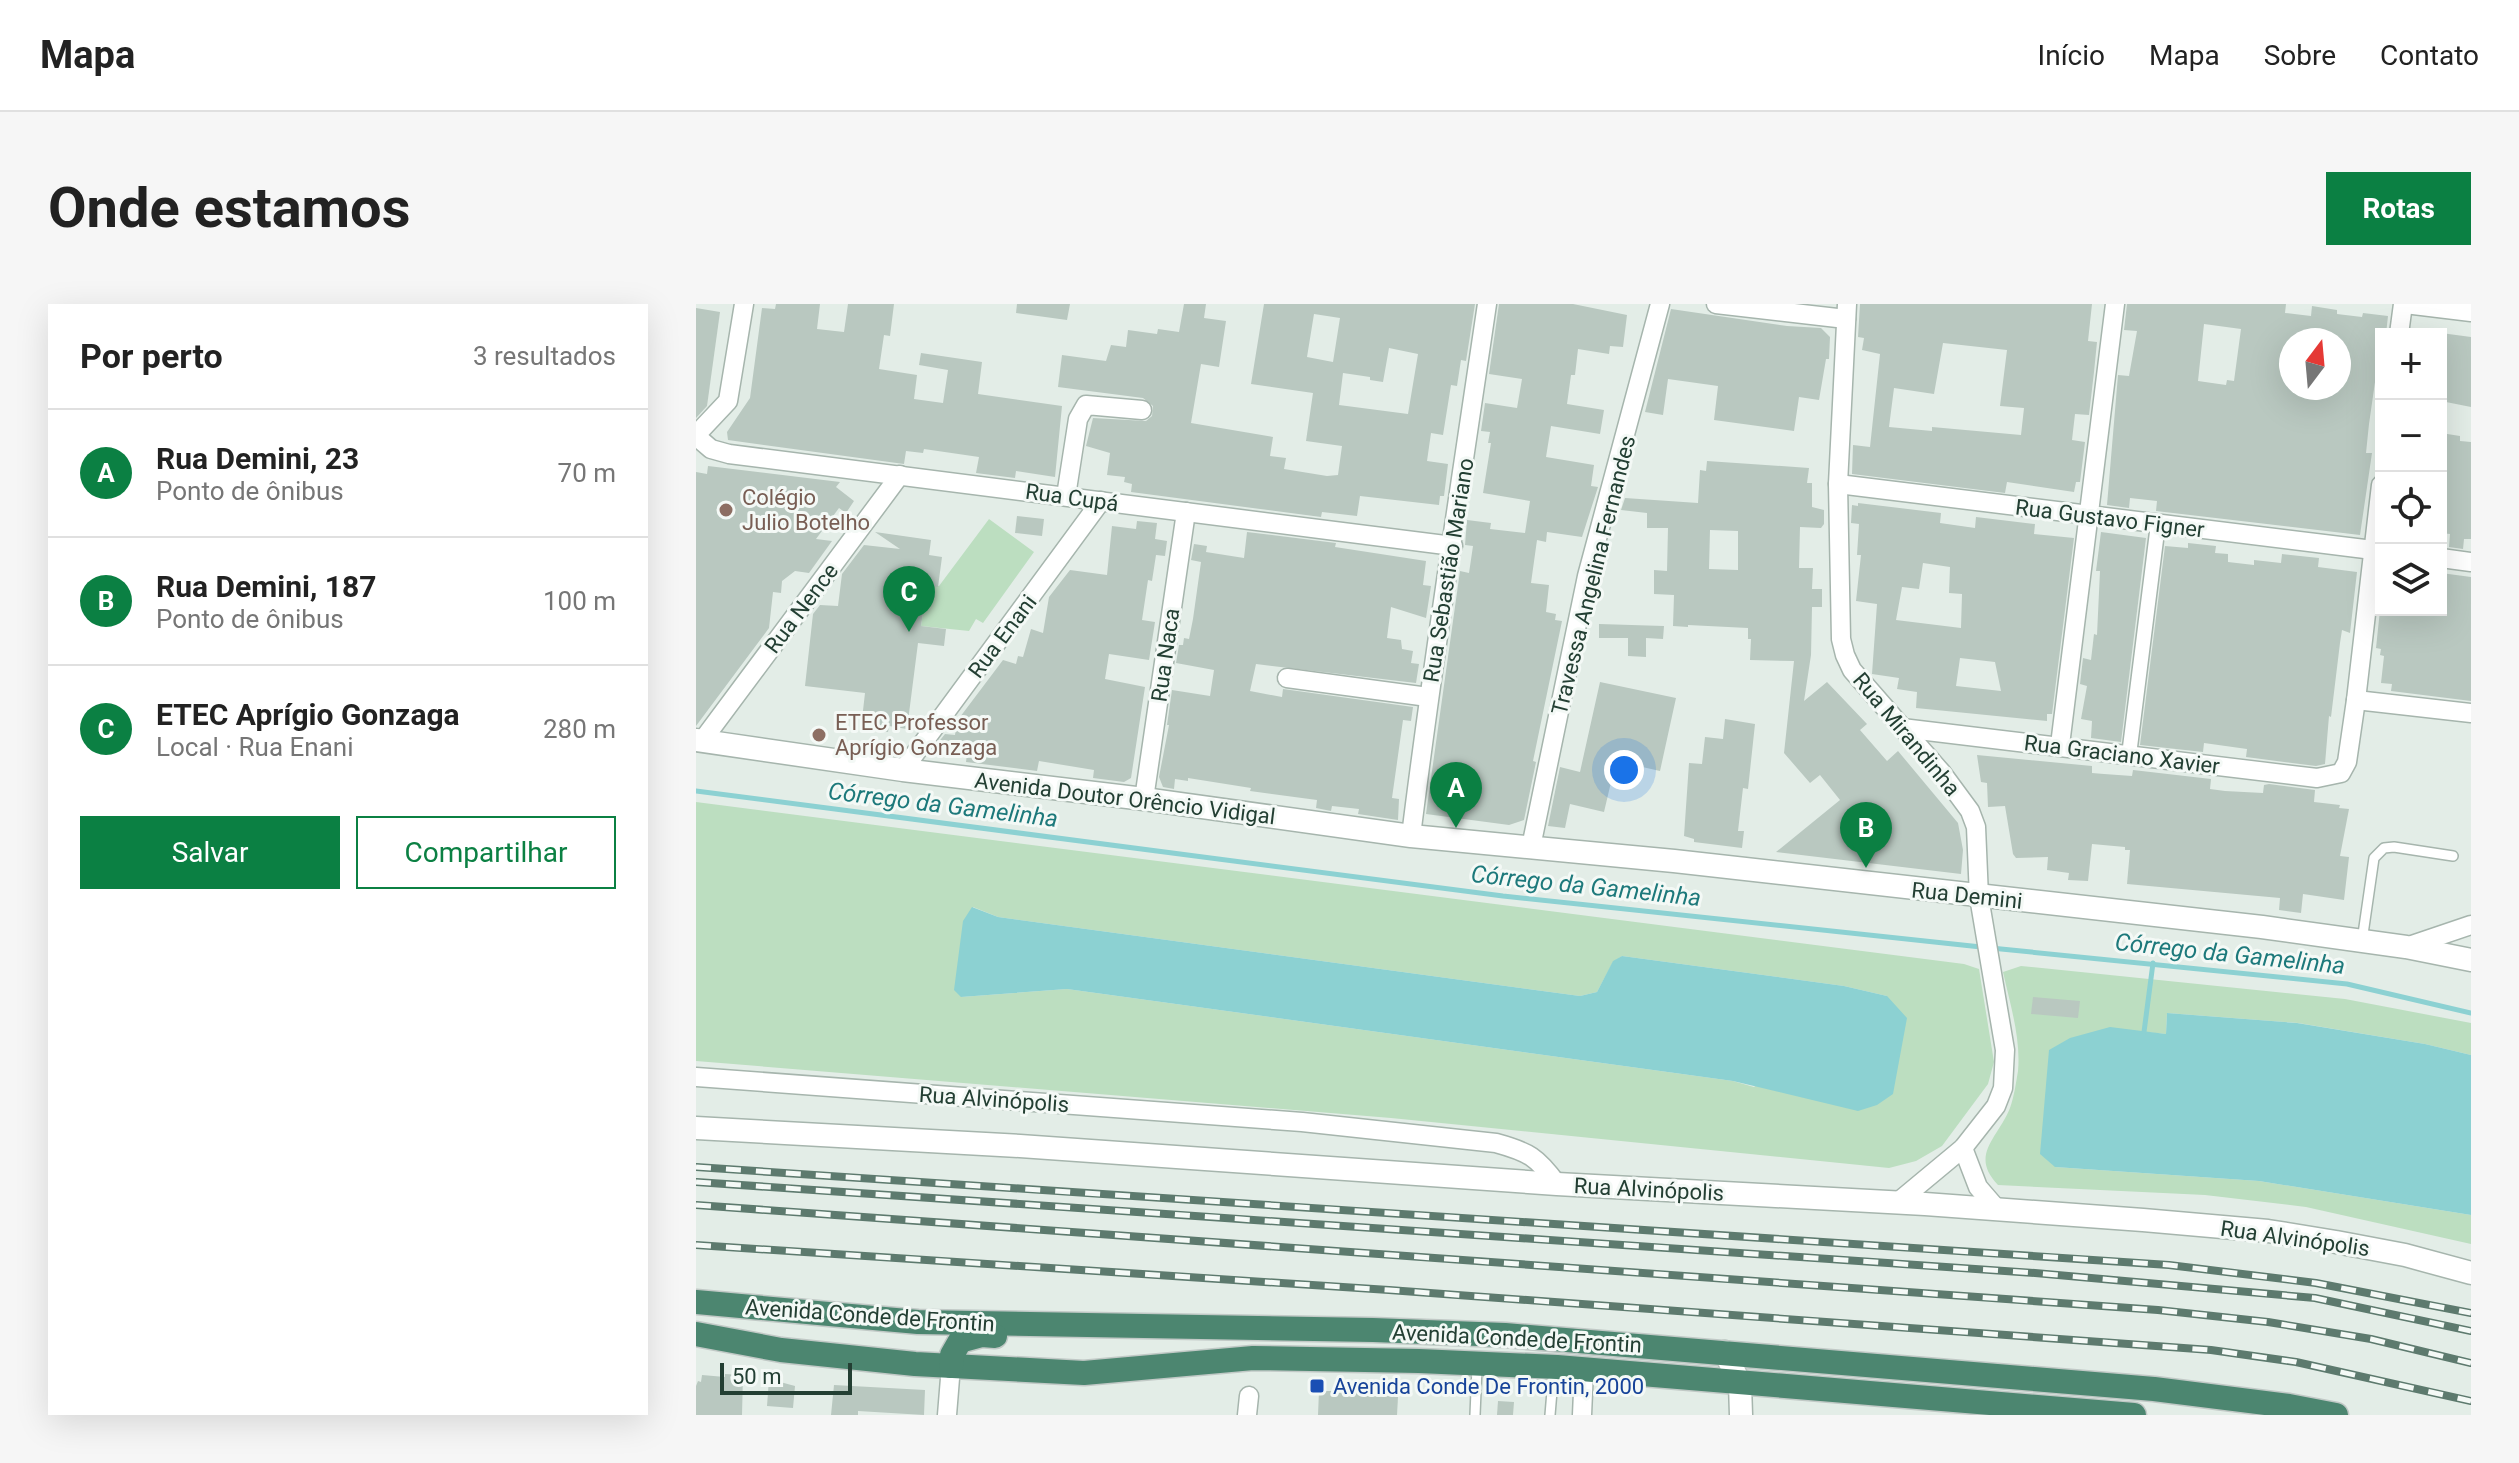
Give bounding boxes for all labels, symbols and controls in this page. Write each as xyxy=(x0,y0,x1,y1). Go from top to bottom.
text: Mapa xyxy=(40,33,135,77)
text: Início xyxy=(2038,39,2105,72)
text: Mapa xyxy=(2149,39,2220,72)
text: Sobre xyxy=(2264,39,2336,72)
text: Contato xyxy=(2380,39,2479,72)
button: Rotas xyxy=(2326,172,2471,245)
text: Onde estamos xyxy=(48,175,411,241)
north arrow xyxy=(2279,328,2351,400)
map controls xyxy=(2375,328,2447,616)
button: + xyxy=(2375,328,2447,400)
text: Por perto xyxy=(80,336,223,376)
text: 3 resultados xyxy=(473,341,616,371)
button: − xyxy=(2375,400,2447,472)
street label: Travessa Angelina Fernandes xyxy=(1547,433,1640,717)
text: Rua Demini, 23 xyxy=(156,441,359,476)
street label: Rua Sebastião Mariano xyxy=(1418,456,1479,684)
text: A xyxy=(97,458,115,488)
text: 70 m xyxy=(558,458,616,488)
button: locate xyxy=(2375,472,2447,544)
text: Ponto de ônibus xyxy=(156,476,344,506)
street label: Rua Cupá xyxy=(1024,479,1120,516)
place label: Colégio Julio Botelho xyxy=(742,485,870,535)
street label: Rua Gustavo Figner xyxy=(2014,494,2206,543)
marker: Colégio Julio Botelho xyxy=(717,501,735,519)
button: layers xyxy=(2375,544,2447,616)
street label: Rua Nence xyxy=(760,559,843,658)
pin: C xyxy=(883,566,935,632)
text: Rua Demini, 187 xyxy=(156,569,376,604)
text: B xyxy=(98,586,114,616)
text: 100 m xyxy=(543,586,616,616)
street label: Rua Enani xyxy=(963,590,1042,683)
text: Ponto de ônibus xyxy=(156,604,344,634)
street label: Rua Naca xyxy=(1147,607,1184,703)
street label: Rua Mirandinha xyxy=(1848,668,1965,801)
text: ETEC Aprígio Gonzaga xyxy=(156,697,460,732)
place label: ETEC Professor Aprígio Gonzaga xyxy=(835,710,997,760)
text: C xyxy=(97,714,115,744)
text: 280 m xyxy=(543,714,616,744)
marker: ETEC Professor Aprígio Gonzaga xyxy=(810,726,828,744)
street label: Rua Graciano Xavier xyxy=(2023,730,2222,779)
text: Local · Rua Enani xyxy=(156,732,354,762)
your location xyxy=(1604,750,1644,790)
pin: A xyxy=(1430,762,1482,828)
street label: Avenida Doutor Orêncio Vidigal xyxy=(973,768,1277,829)
water label: Córrego da Gamelinha xyxy=(827,777,1059,833)
pin: B xyxy=(1840,802,1892,868)
button: Salvar xyxy=(80,816,340,889)
button: Compartilhar xyxy=(356,816,616,889)
water label: Córrego da Gamelinha xyxy=(1470,860,1702,912)
street label: Rua Demini xyxy=(1910,877,2024,914)
water label: Córrego da Gamelinha xyxy=(2114,928,2346,980)
street label: Rua Alvinópolis xyxy=(918,1082,1070,1117)
street label: Rua Alvinópolis xyxy=(1573,1173,1725,1206)
street label: Rua Alvinópolis xyxy=(2219,1216,2371,1261)
street label: Avenida Conde de Frontin xyxy=(744,1294,995,1337)
street label: Avenida Conde de Frontin xyxy=(1392,1319,1642,1358)
scale bar xyxy=(720,1359,852,1395)
text: 50 m xyxy=(732,1364,781,1389)
place label: Avenida Conde De Frontin, 2000 xyxy=(1333,1374,1644,1399)
marker: Avenida Conde De Frontin, 2000 xyxy=(1308,1377,1326,1395)

